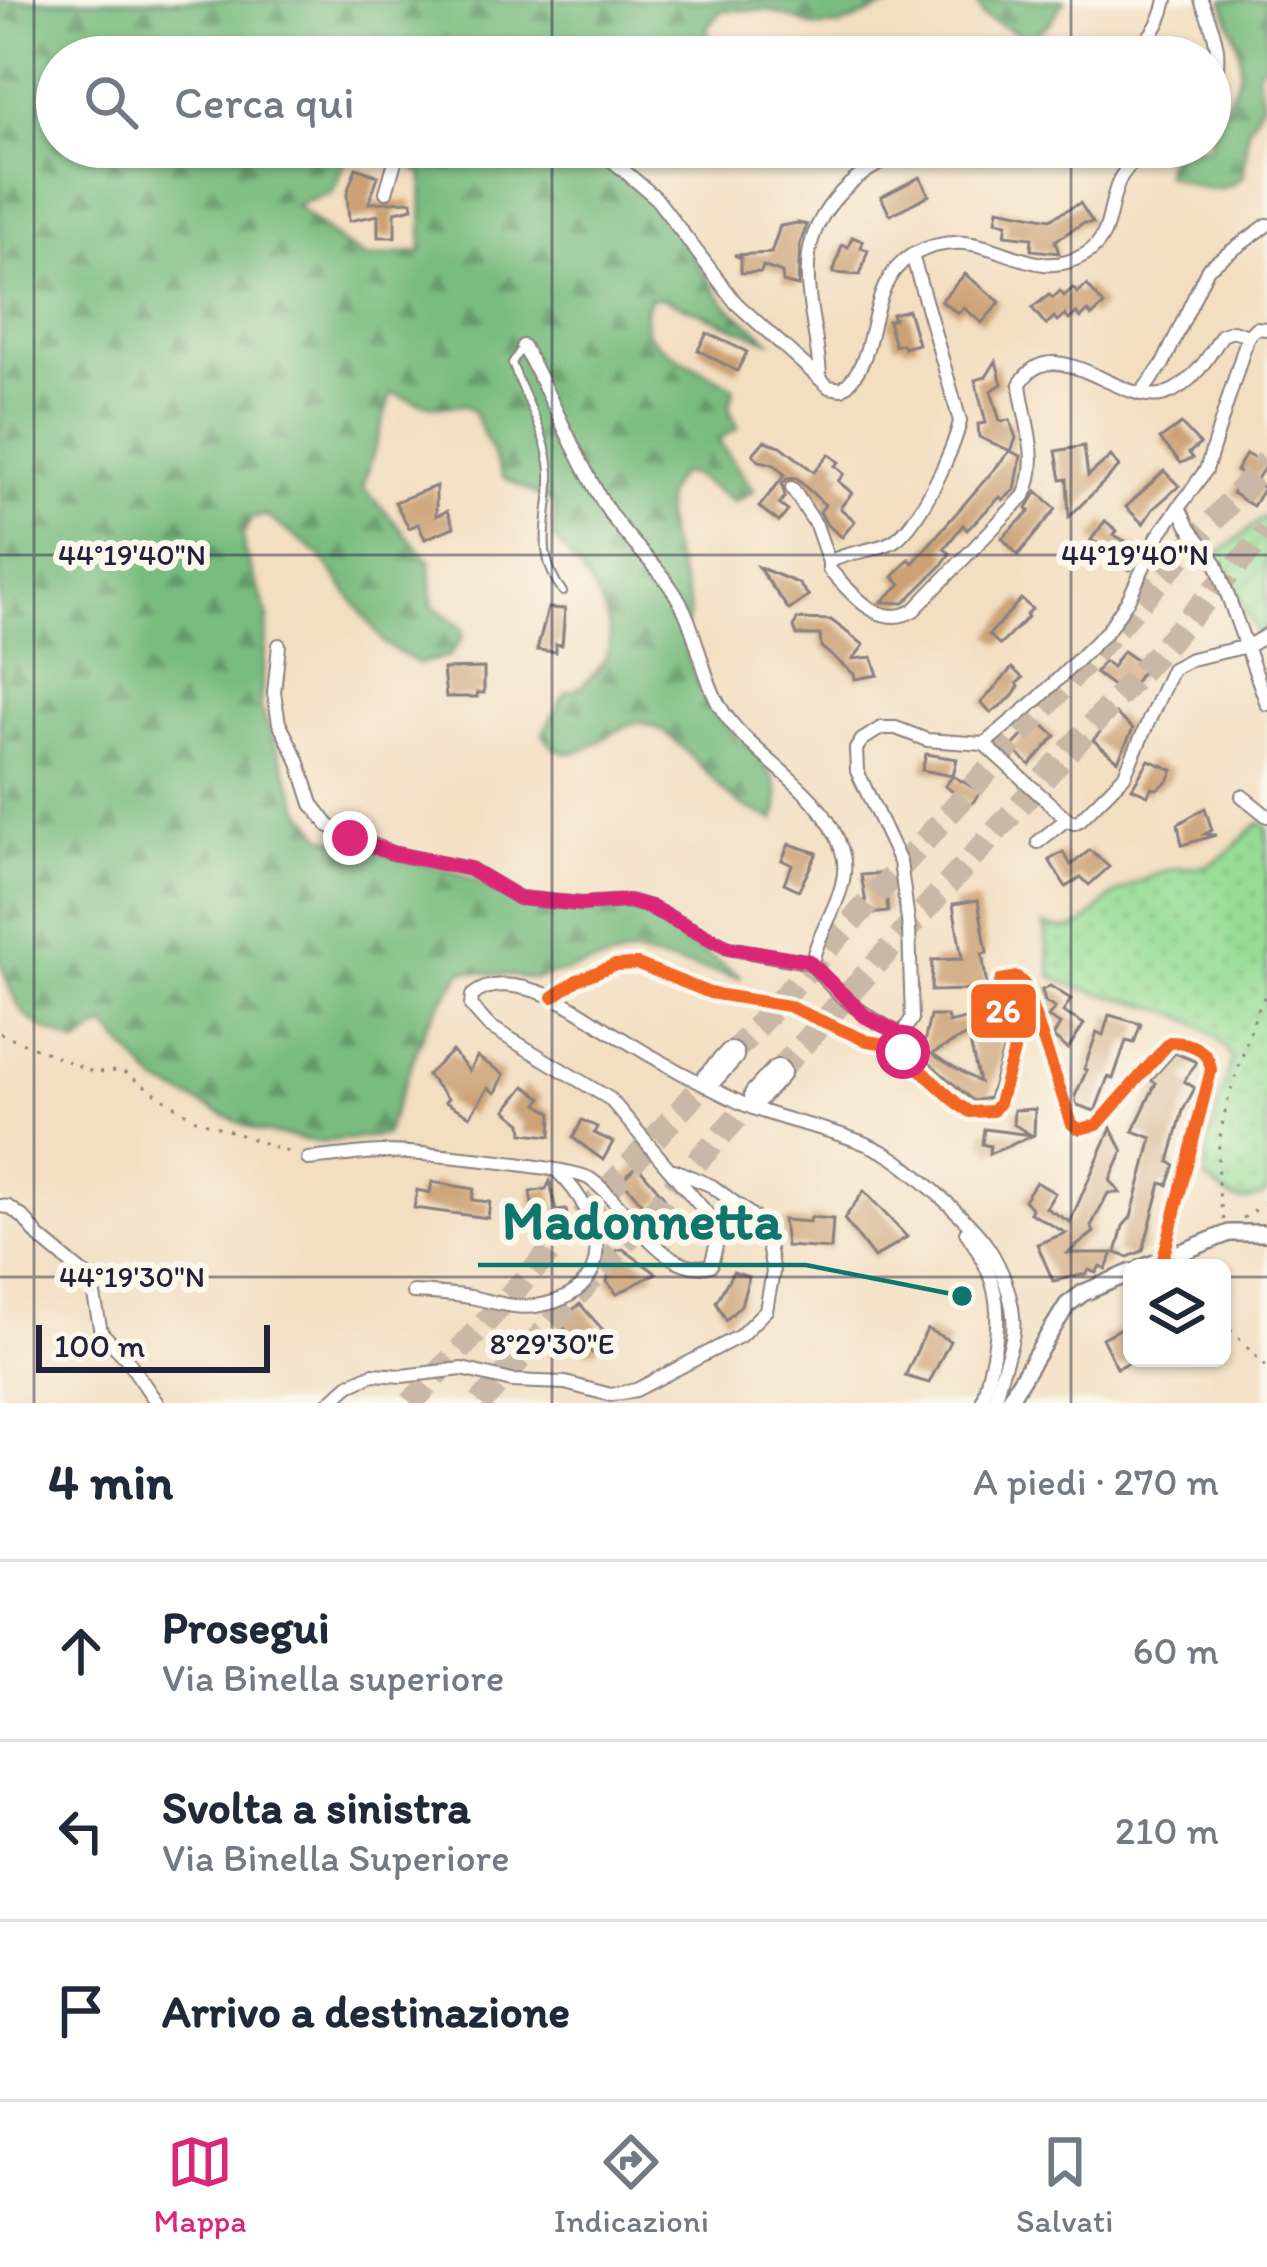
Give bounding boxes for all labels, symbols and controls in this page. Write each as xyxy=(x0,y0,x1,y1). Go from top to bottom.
search box xyxy=(36,36,1231,168)
icon: search xyxy=(78,69,144,135)
text: Cerca qui xyxy=(174,75,355,129)
text: 44°19'40"N xyxy=(58,536,206,573)
text: 44°19'40"N xyxy=(1061,536,1209,573)
route end xyxy=(323,811,377,865)
line badge: 26 xyxy=(969,982,1038,1040)
text: 26 xyxy=(986,991,1020,1030)
route start xyxy=(876,1025,930,1079)
callout: Madonnetta xyxy=(478,1175,806,1265)
text: Madonnetta xyxy=(502,1188,783,1253)
text: 44°19'30"N xyxy=(59,1258,205,1295)
map controls xyxy=(1123,1259,1231,1367)
button: layers xyxy=(1123,1259,1231,1367)
scale bar xyxy=(36,1319,270,1372)
text: 8°29'30"E xyxy=(490,1325,614,1362)
text: 100 m xyxy=(54,1326,145,1365)
text: 4 min xyxy=(48,1451,173,1512)
text: A piedi · 270 m xyxy=(973,1458,1219,1505)
text: Prosegui xyxy=(162,1600,330,1654)
icon: ahead xyxy=(48,1618,114,1684)
text: 60 m xyxy=(1133,1627,1219,1674)
text: Via Binella superiore xyxy=(162,1654,504,1701)
text: Svolta a sinistra xyxy=(162,1780,471,1834)
icon: left xyxy=(48,1798,114,1864)
text: 210 m xyxy=(1115,1807,1219,1854)
text: Via Binella Superiore xyxy=(162,1834,510,1881)
icon: arrive xyxy=(48,1978,114,2044)
text: Arrivo a destinazione xyxy=(162,1984,570,2038)
tab: Mappa xyxy=(154,2129,247,2240)
tab: Indicazioni xyxy=(554,2129,709,2240)
tab: Salvati xyxy=(1016,2129,1113,2240)

